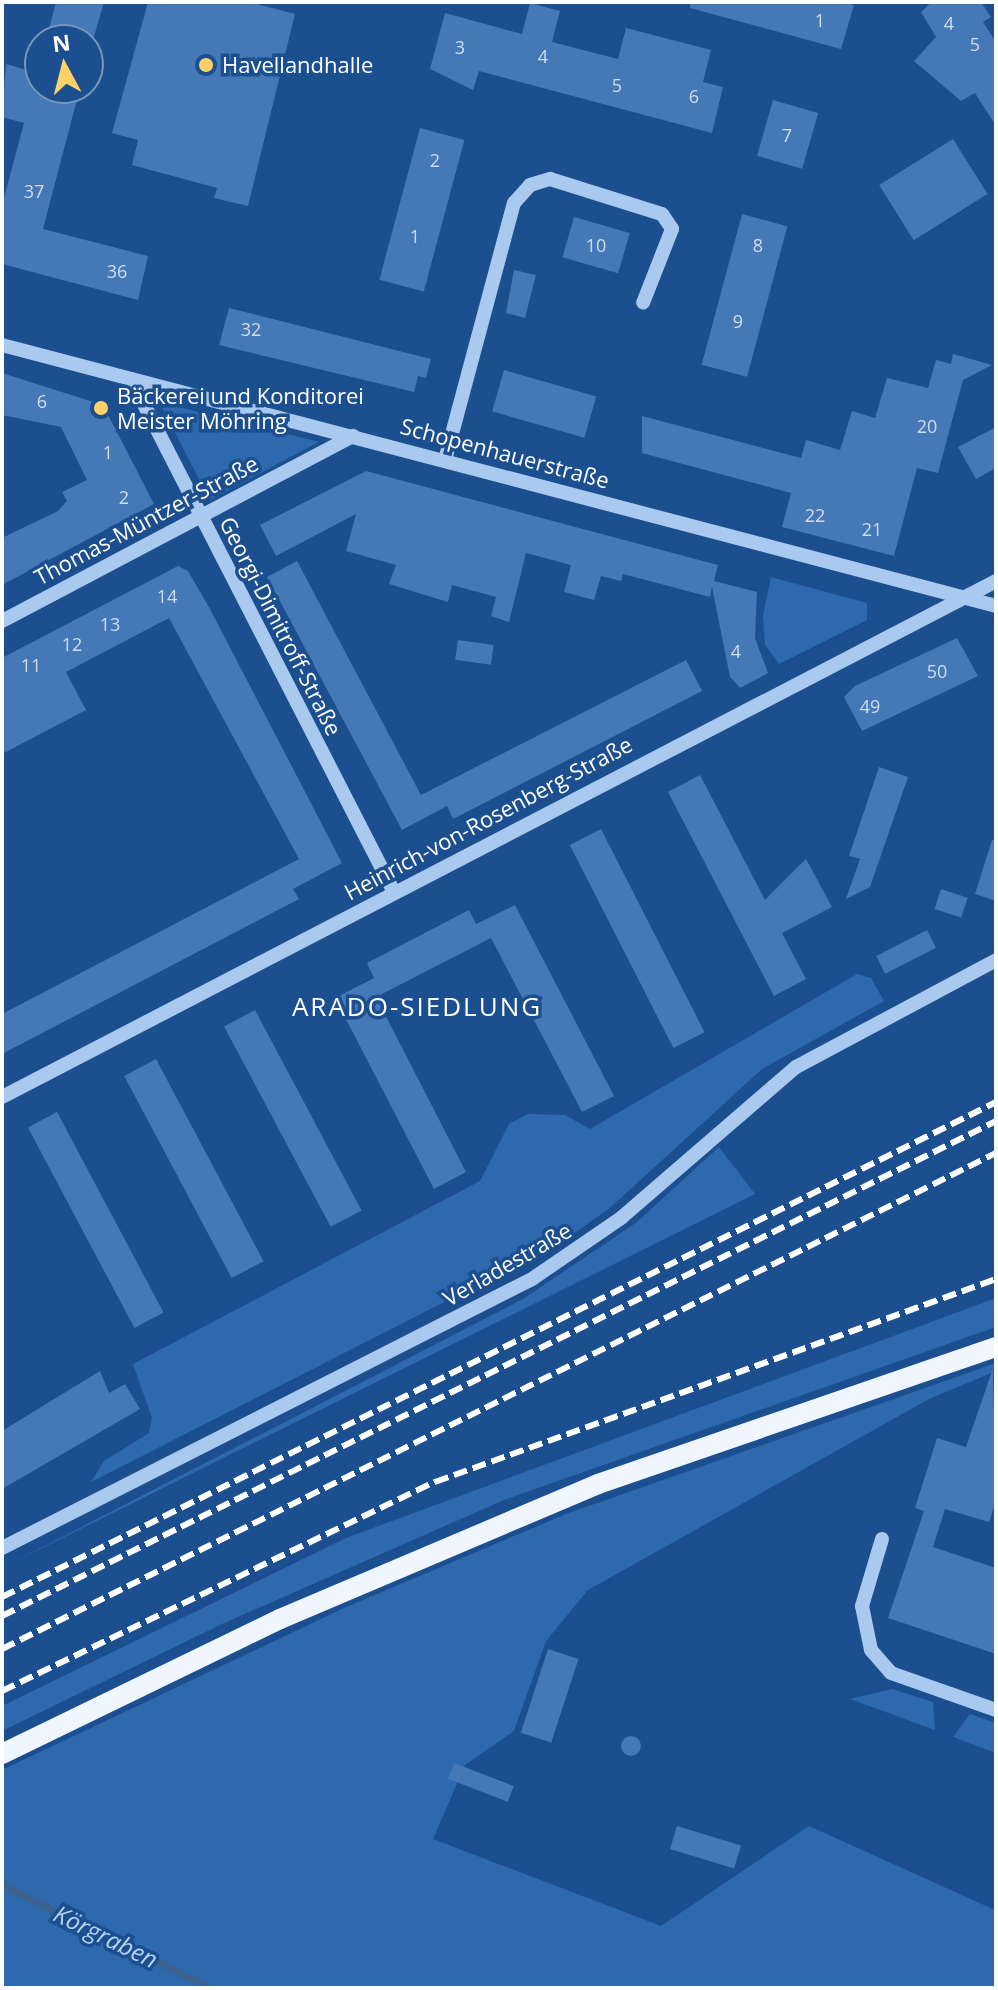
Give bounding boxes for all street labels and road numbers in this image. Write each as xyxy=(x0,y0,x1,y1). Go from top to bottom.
street label: Schopenhauerstraße xyxy=(398,412,612,494)
street label: Thomas-Müntzer-Straße xyxy=(30,450,262,590)
street label: Georgi-Dimitroff-Straße xyxy=(214,512,348,740)
street label: Heinrich-von-Rosenberg-Straße xyxy=(340,731,636,905)
street label: Verladestraße xyxy=(438,1217,576,1311)

